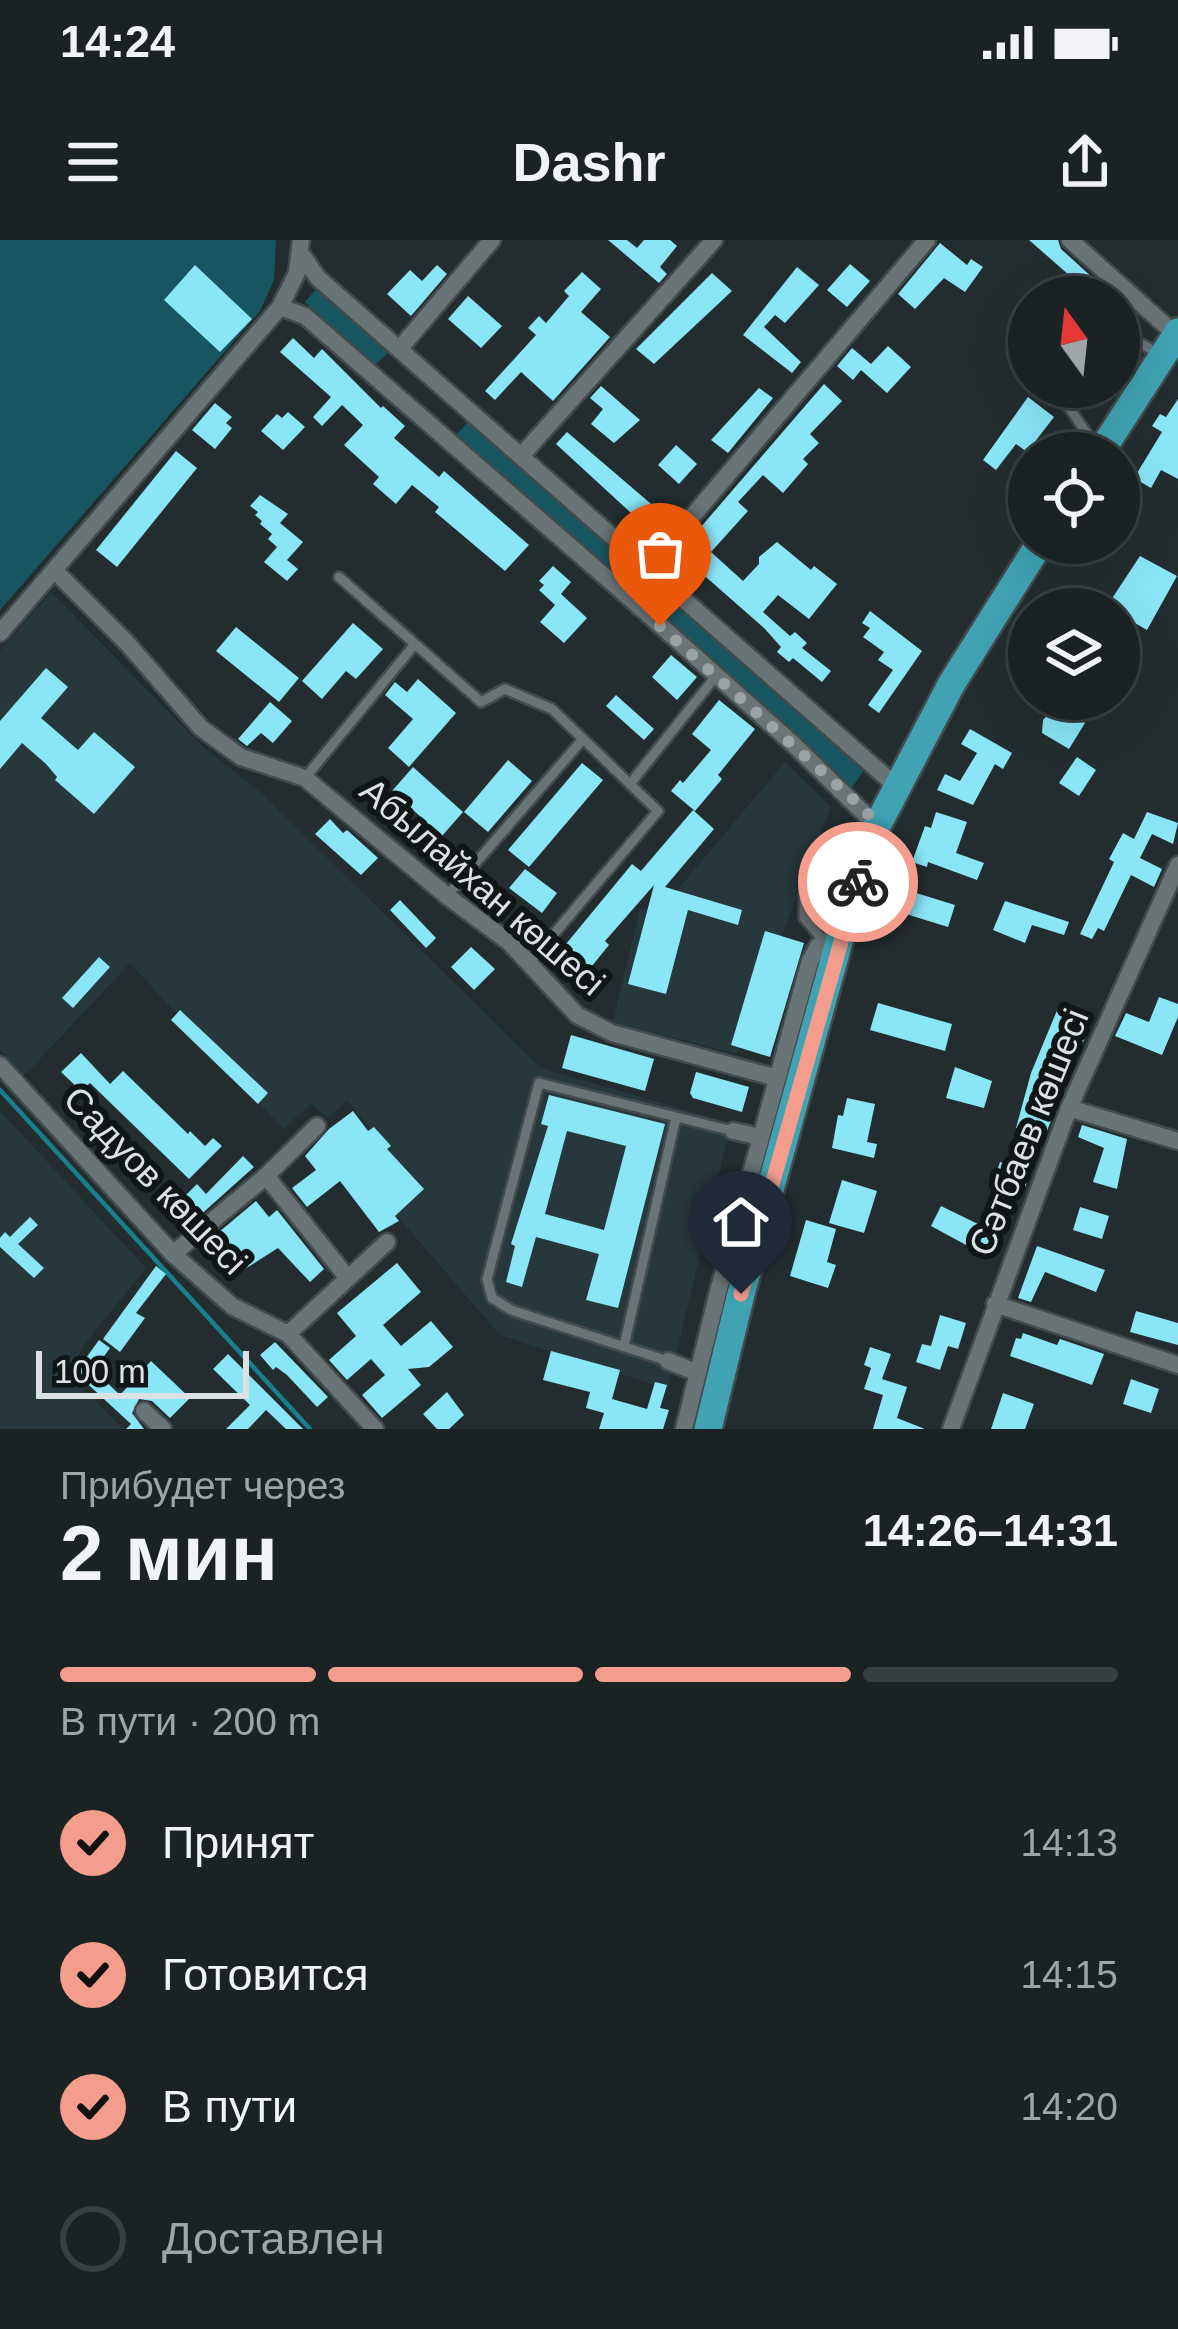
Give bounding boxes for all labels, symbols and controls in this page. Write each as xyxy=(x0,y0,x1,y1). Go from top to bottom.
text: 14:24 xyxy=(60,16,175,67)
icon: menu xyxy=(60,129,126,195)
icon: share xyxy=(1052,129,1118,195)
text: Dashr xyxy=(512,132,666,192)
north arrow xyxy=(1008,276,1140,408)
map controls xyxy=(1008,276,1140,720)
button: locate xyxy=(1008,432,1140,564)
pin xyxy=(609,503,711,626)
icon: bag xyxy=(627,521,693,587)
button: layers xyxy=(1008,588,1140,720)
street label: Абылайхан көшесі xyxy=(352,769,613,1003)
courier xyxy=(798,822,918,942)
icon: bike xyxy=(825,849,891,915)
street label: Сәтбаев көшесі xyxy=(960,1003,1097,1261)
street label: Садуов көшесі xyxy=(56,1078,255,1283)
pin xyxy=(690,1171,792,1294)
icon: home xyxy=(708,1189,774,1255)
scale bar xyxy=(36,1345,249,1398)
text: 100 m xyxy=(54,1353,146,1390)
text: Прибудет через xyxy=(60,1464,345,1507)
text: 14:26–14:31 xyxy=(863,1505,1118,1556)
text: 2 мин xyxy=(60,1509,278,1597)
text: В пути · 200 m xyxy=(60,1700,320,1743)
icon: check xyxy=(60,1810,126,1876)
text: Принят xyxy=(162,1817,314,1868)
text: 14:13 xyxy=(1020,1821,1118,1864)
icon: check xyxy=(60,1942,126,2008)
text: Готовится xyxy=(162,1949,369,2000)
text: 14:15 xyxy=(1020,1953,1118,1996)
icon: check xyxy=(60,2074,126,2140)
text: В пути xyxy=(162,2081,297,2132)
text: 14:20 xyxy=(1020,2085,1118,2128)
text: Доставлен xyxy=(162,2213,385,2264)

